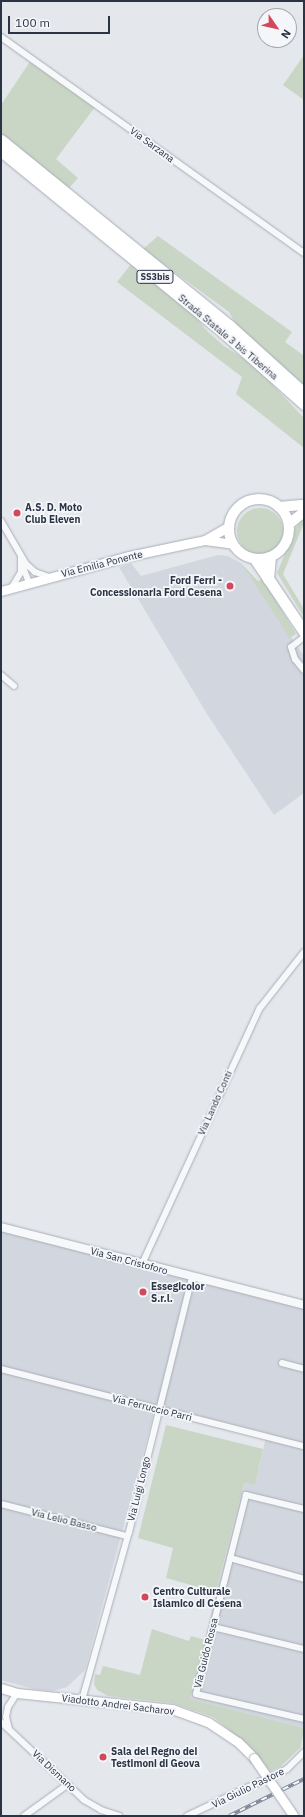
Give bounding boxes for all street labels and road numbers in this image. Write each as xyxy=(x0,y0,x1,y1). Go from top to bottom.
street label: Via Sarzana xyxy=(127,125,177,165)
road number: SS3bis xyxy=(136,270,174,284)
street label: Strada Statale 3 bis Tiberina xyxy=(176,292,280,382)
street label: Via Emilia Ponente xyxy=(60,548,144,580)
street label: Via Lando Conti xyxy=(195,1069,235,1137)
street label: Via San Cristoforo xyxy=(89,1245,169,1277)
street label: Via Ferruccio Parri xyxy=(111,1392,193,1424)
street label: Via Luigi Longo xyxy=(125,1455,153,1523)
street label: Via Lelio Basso xyxy=(30,1506,98,1534)
street label: Via Guido Rossa xyxy=(191,1617,221,1689)
street label: Viadotto Andrei Sacharov xyxy=(61,1692,175,1718)
street label: Via Dismano xyxy=(30,1748,78,1794)
street label: Via Giulio Pastore xyxy=(210,1765,286,1811)

